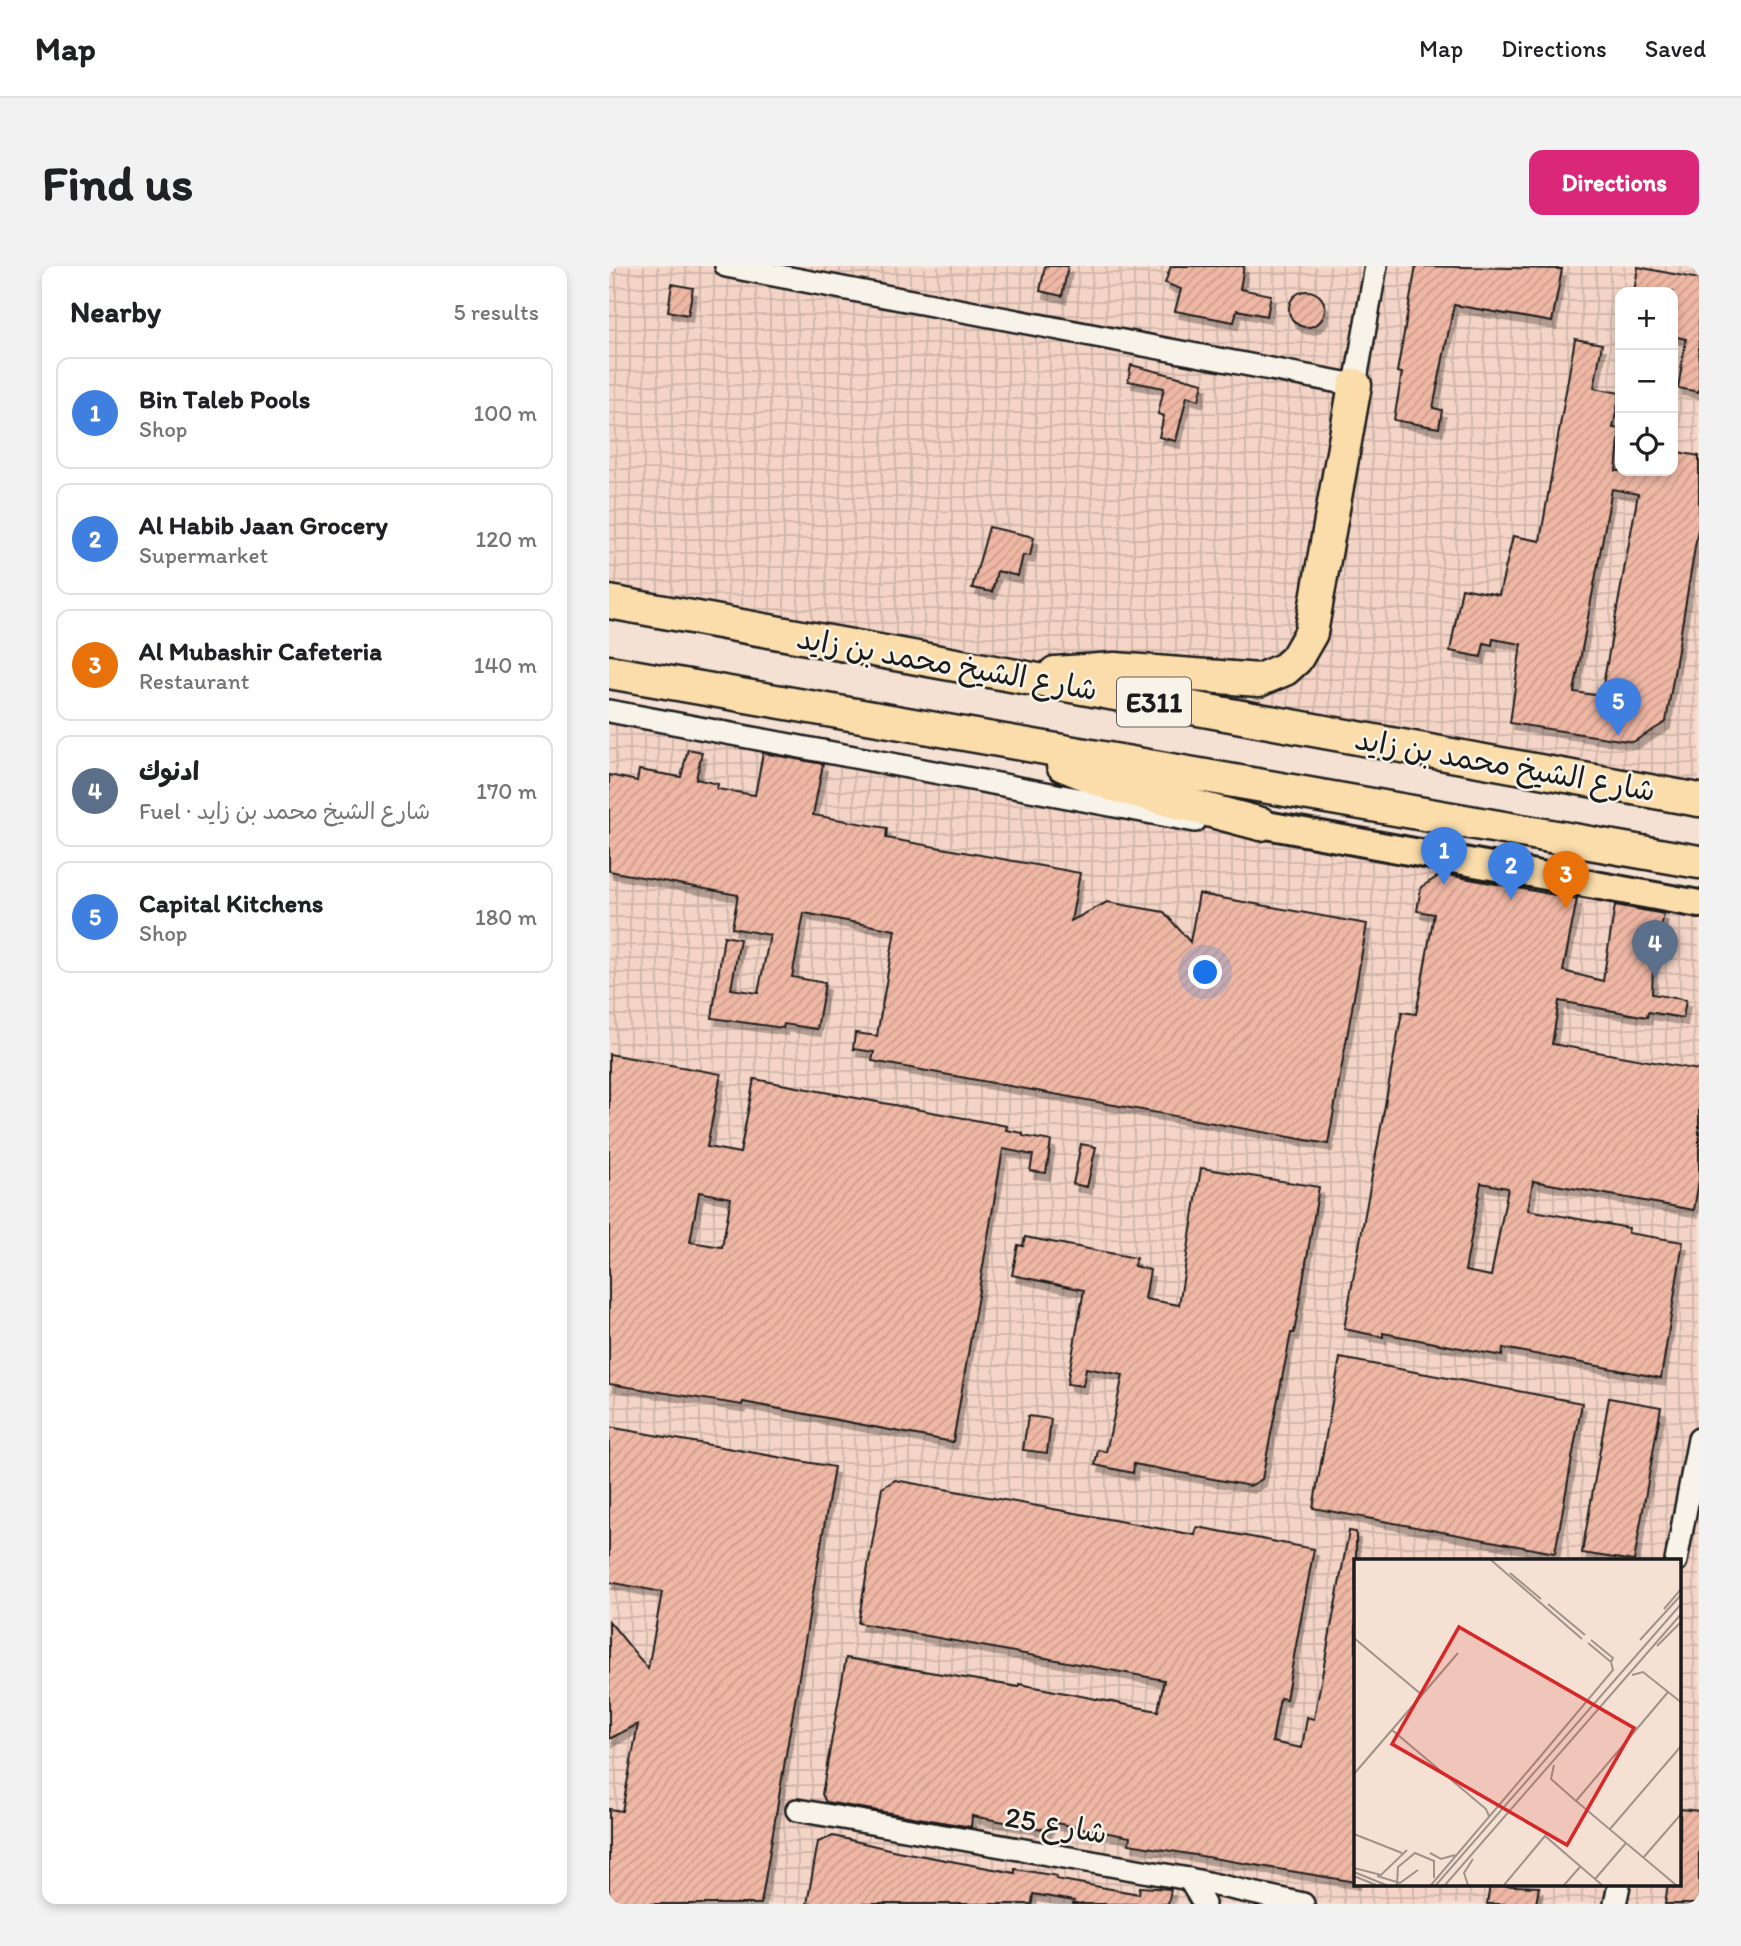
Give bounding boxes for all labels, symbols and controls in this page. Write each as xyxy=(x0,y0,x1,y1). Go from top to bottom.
text: Map xyxy=(35,29,96,68)
text: Map xyxy=(1419,34,1463,63)
text: Directions xyxy=(1501,34,1607,63)
text: Saved xyxy=(1645,34,1706,63)
button: Directions xyxy=(1529,150,1699,215)
text: Find us xyxy=(42,153,193,212)
map controls xyxy=(1615,287,1678,476)
button: + xyxy=(1615,287,1678,350)
text: Nearby xyxy=(70,293,161,330)
text: 5 results xyxy=(453,298,539,326)
button: − xyxy=(1615,350,1678,413)
text: Bin Taleb Pools xyxy=(139,383,310,415)
text: 1 xyxy=(90,399,100,427)
text: 100 m xyxy=(473,399,537,427)
button: locate xyxy=(1615,413,1678,476)
text: Shop xyxy=(139,415,187,443)
text: Al Habib Jaan Grocery xyxy=(139,509,388,541)
text: 2 xyxy=(89,525,101,553)
text: 120 m xyxy=(476,525,537,553)
text: Supermarket xyxy=(139,541,268,569)
street label: شارع الشيخ محمد بن زايد xyxy=(793,619,1100,711)
text: Al Mubashir Cafeteria xyxy=(139,635,382,667)
text: 3 xyxy=(89,651,101,679)
text: 140 m xyxy=(474,651,537,679)
text: Restaurant xyxy=(139,667,249,695)
road number: E311 xyxy=(1117,678,1191,726)
pin: 5 xyxy=(1595,678,1641,736)
street label: شارع الشيخ محمد بن زايد xyxy=(1351,720,1658,812)
text: ادنوك xyxy=(139,755,199,787)
text: 4 xyxy=(88,777,102,805)
text: 170 m xyxy=(476,777,537,805)
text: Fuel · شارع الشيخ محمد بن زايد xyxy=(139,797,430,825)
pin: 1 xyxy=(1421,827,1467,885)
pin: 2 xyxy=(1488,842,1534,900)
pin: 3 xyxy=(1543,851,1589,909)
text: Capital Kitchens xyxy=(139,887,323,919)
text: 5 xyxy=(89,903,101,931)
text: 180 m xyxy=(475,903,537,931)
text: Shop xyxy=(139,919,187,947)
pin: 4 xyxy=(1632,920,1678,978)
your location xyxy=(1188,955,1222,989)
inset map xyxy=(1354,1559,1681,1886)
street label: شارع 25 xyxy=(1002,1797,1110,1855)

